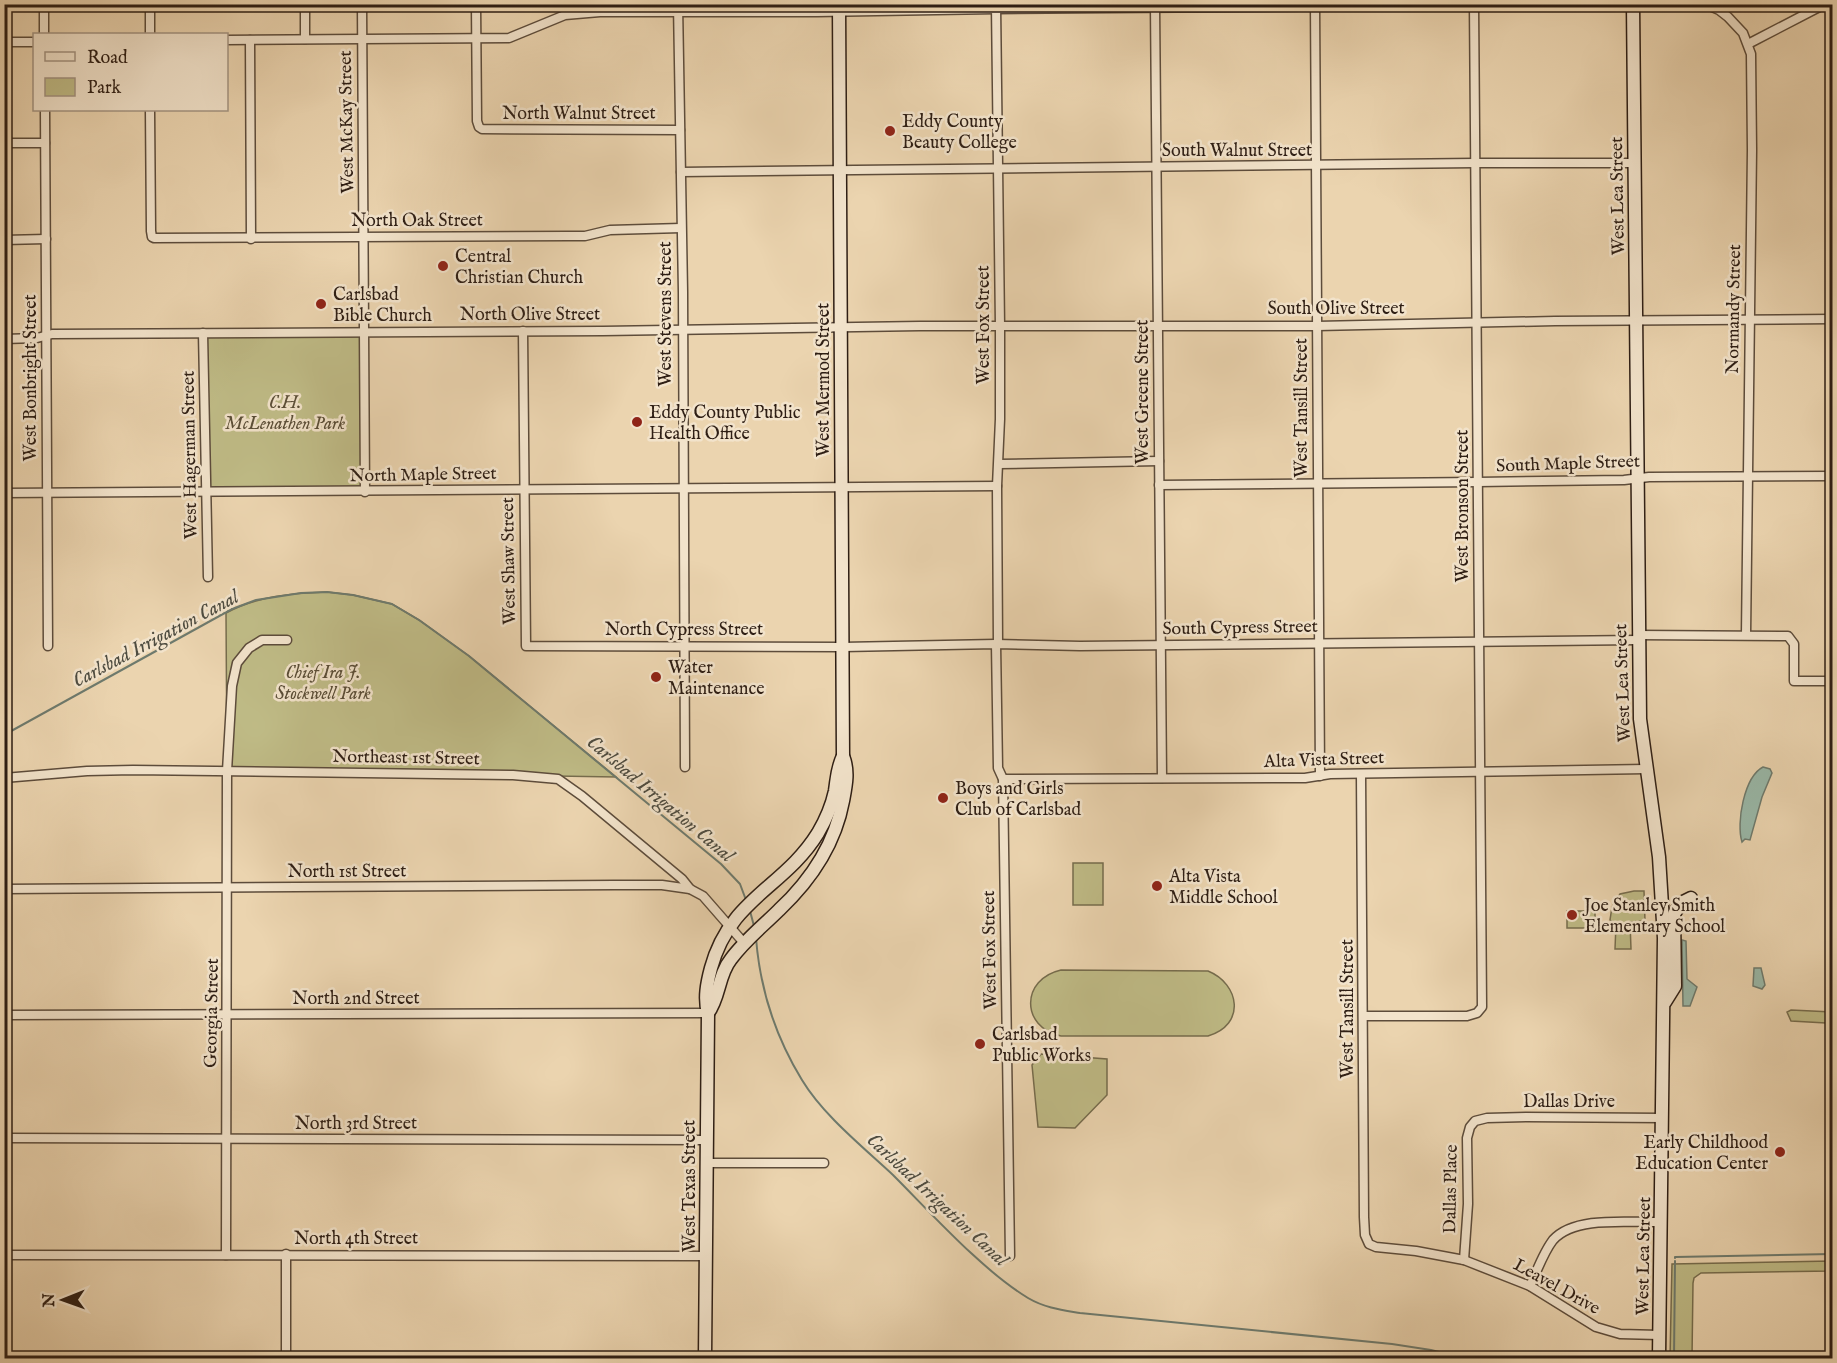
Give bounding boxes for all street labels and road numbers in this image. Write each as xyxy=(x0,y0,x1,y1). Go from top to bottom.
street label: West McKay Street xyxy=(335,50,360,194)
street label: North Walnut Street xyxy=(502,103,656,126)
street label: West Lea Street xyxy=(1606,136,1631,255)
street label: South Walnut Street xyxy=(1162,140,1312,163)
street label: North Oak Street xyxy=(351,210,483,233)
street label: West Stevens Street xyxy=(655,241,678,387)
street label: Normandy Street xyxy=(1722,244,1747,374)
street label: West Fox Street xyxy=(973,265,996,385)
street label: West Bonbright Street xyxy=(20,294,43,462)
street label: South Olive Street xyxy=(1267,298,1405,321)
street label: West Mermod Street xyxy=(813,303,836,457)
street label: North Olive Street xyxy=(460,304,600,327)
street label: West Greene Street xyxy=(1132,320,1155,464)
street label: West Tansill Street xyxy=(1291,338,1314,478)
street label: West Hagerman Street xyxy=(178,370,203,540)
street label: West Bronson Street xyxy=(1452,430,1475,582)
street label: South Maple Street xyxy=(1496,450,1640,479)
street label: North Maple Street xyxy=(349,463,497,488)
street label: West Shaw Street xyxy=(497,497,522,625)
street label: South Cypress Street xyxy=(1162,616,1318,641)
street label: North Cypress Street xyxy=(605,619,763,642)
street label: West Lea Street xyxy=(1610,623,1637,743)
street label: Northeast 1st Street xyxy=(332,746,480,771)
street label: Alta Vista Street xyxy=(1262,747,1385,774)
street label: North 1st Street xyxy=(288,861,406,884)
street label: West Fox Street xyxy=(978,890,1003,1010)
street label: West Tansill Street xyxy=(1337,939,1360,1079)
street label: Georgia Street xyxy=(200,958,225,1068)
street label: North 2nd Street xyxy=(292,988,420,1011)
street label: Dallas Drive xyxy=(1523,1091,1615,1114)
street label: North 3rd Street xyxy=(295,1113,417,1136)
street label: West Texas Street xyxy=(679,1120,702,1252)
street label: Dallas Place xyxy=(1439,1144,1464,1234)
street label: West Lea Street xyxy=(1632,1197,1657,1316)
street label: North 4th Street xyxy=(294,1228,418,1251)
street label: Leavel Drive xyxy=(1509,1254,1604,1321)

